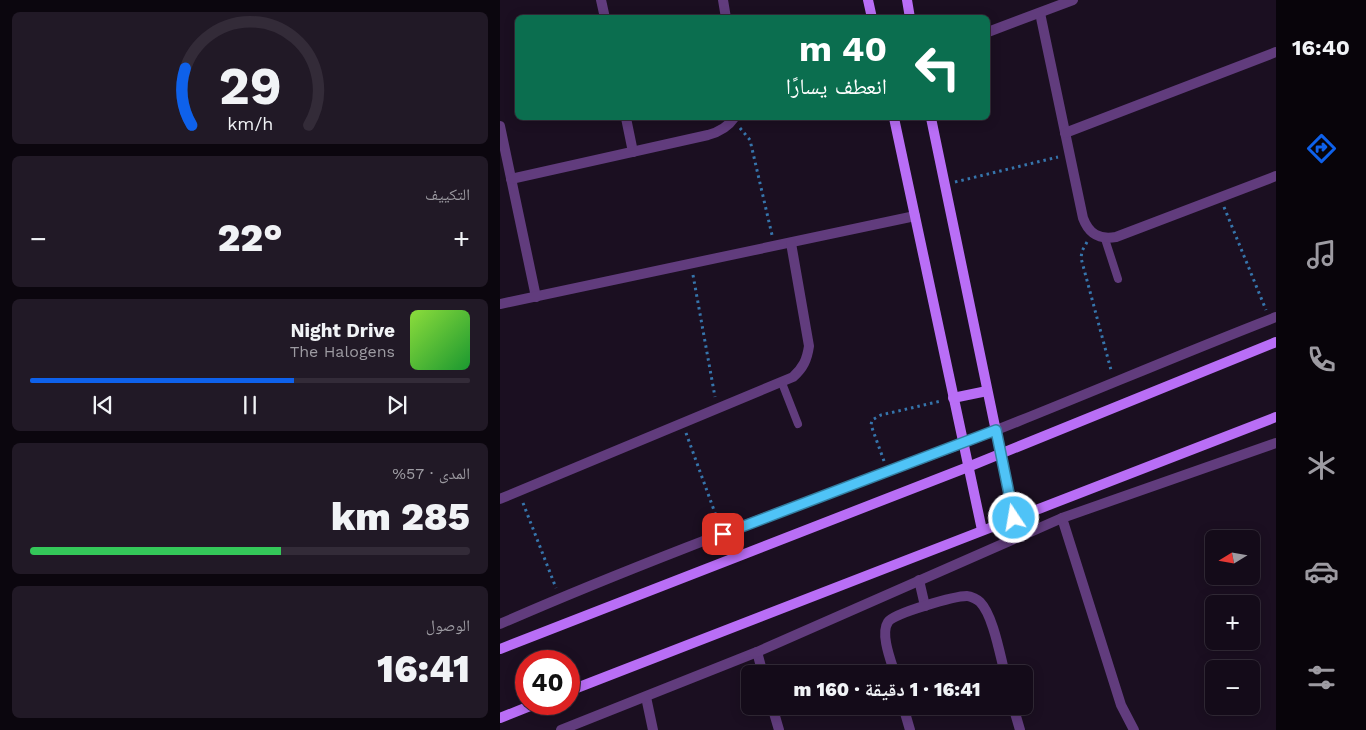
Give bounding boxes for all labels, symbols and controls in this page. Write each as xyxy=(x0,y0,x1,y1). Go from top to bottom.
text: 40 m xyxy=(799,28,887,70)
icon: left xyxy=(905,35,970,100)
text: 16:40 xyxy=(1292,35,1350,60)
text: 29 xyxy=(218,56,282,117)
text: انعطف يسارًا xyxy=(786,74,887,99)
text: km/h xyxy=(227,113,273,134)
icon: directions xyxy=(1304,131,1339,166)
text: التكييف xyxy=(425,185,470,204)
text: 22° xyxy=(218,216,282,260)
text: − xyxy=(30,222,47,255)
text: + xyxy=(453,222,470,255)
icon: music xyxy=(1304,237,1339,272)
text: Night Drive xyxy=(290,319,395,342)
text: The Halogens xyxy=(290,342,395,361)
icon: phone xyxy=(1304,342,1339,377)
icon: previous xyxy=(89,391,117,419)
icon: pause xyxy=(236,391,264,419)
icon: next xyxy=(383,391,411,419)
icon: climate xyxy=(1304,448,1339,483)
text: المدى · 57% xyxy=(392,464,470,483)
position arrow xyxy=(987,491,1039,543)
text: 285 km xyxy=(331,495,470,539)
pin xyxy=(702,513,744,555)
icon: arrive xyxy=(709,520,737,548)
north arrow xyxy=(1205,530,1260,585)
map controls xyxy=(1205,530,1260,715)
icon: car xyxy=(1304,554,1339,589)
button: + xyxy=(1205,595,1260,650)
text: الوصول xyxy=(426,616,470,635)
text: 16:41 xyxy=(377,647,470,691)
speed limit sign: 40 xyxy=(515,650,580,715)
button: − xyxy=(1205,660,1260,715)
icon: filters xyxy=(1304,660,1339,695)
text: 16:41 · 1 دقيقة · 160 m xyxy=(794,678,980,701)

